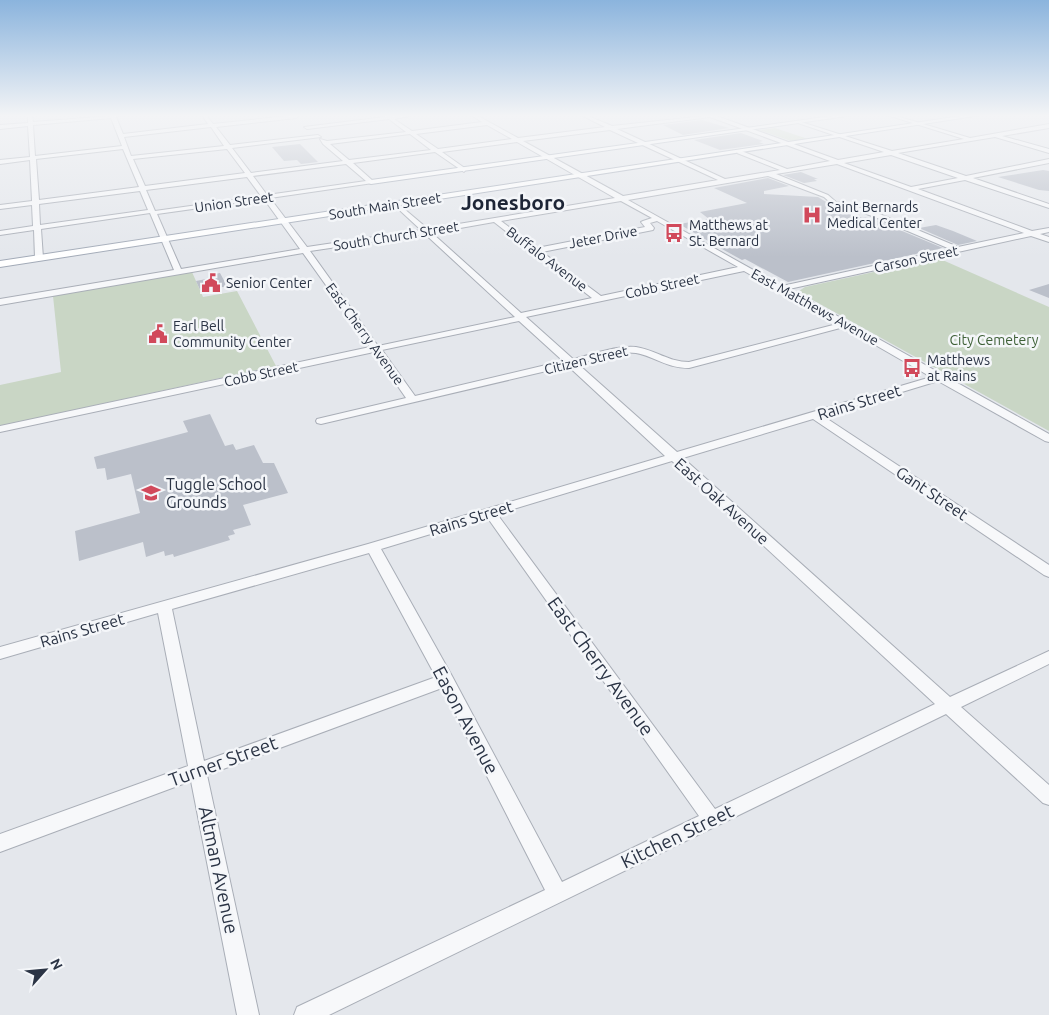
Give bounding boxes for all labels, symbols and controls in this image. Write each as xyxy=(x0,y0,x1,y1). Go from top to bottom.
street label: Union Street xyxy=(194,188,275,215)
street label: South Main Street xyxy=(328,189,443,223)
district label: Jonesboro xyxy=(461,190,565,214)
place label: Saint Bernards Medical Center xyxy=(827,199,923,231)
hospital icon: Saint Bernards Medical Center xyxy=(801,204,823,226)
place label: Matthews at St. Bernard xyxy=(689,217,768,249)
street label: South Church Street xyxy=(332,218,460,254)
bus stop icon: Matthews at St. Bernard xyxy=(663,222,685,244)
street label: Buffalo Avenue xyxy=(503,223,591,295)
street label: Jeter Drive xyxy=(567,223,639,251)
street label: Carson Street xyxy=(872,242,960,276)
street label: East Matthews Avenue xyxy=(748,265,882,349)
street label: Cobb Street xyxy=(623,270,701,302)
public building icon: Senior Center xyxy=(200,272,222,294)
place label: Senior Center xyxy=(226,275,313,291)
street label: East Cherry Avenue xyxy=(323,280,407,388)
place label: Earl Bell Community Center xyxy=(173,318,292,350)
public building icon: Earl Bell Community Center xyxy=(147,323,169,345)
park label: City Cemetery xyxy=(949,332,1039,348)
street label: Citizen Street xyxy=(543,343,630,377)
place label: Matthews at Rains xyxy=(927,352,990,384)
bus stop icon: Matthews at Rains xyxy=(901,357,923,379)
street label: Cobb Street xyxy=(222,358,300,390)
street label: Rains Street xyxy=(815,381,904,423)
street label: East Oak Avenue xyxy=(671,454,773,548)
street label: Gant Street xyxy=(893,462,972,524)
place label: Tuggle School Grounds xyxy=(166,475,267,511)
school or university icon: Tuggle School Grounds xyxy=(140,482,162,504)
street label: Rains Street xyxy=(427,497,516,539)
street label: East Cherry Avenue xyxy=(543,592,659,740)
street label: Rains Street xyxy=(38,609,127,651)
street label: Eason Avenue xyxy=(428,662,504,778)
street label: Turner Street xyxy=(166,731,281,791)
street label: Kitchen Street xyxy=(617,799,737,873)
street label: Altman Avenue xyxy=(195,804,243,936)
north arrow xyxy=(20,945,70,995)
text: N xyxy=(47,956,66,972)

